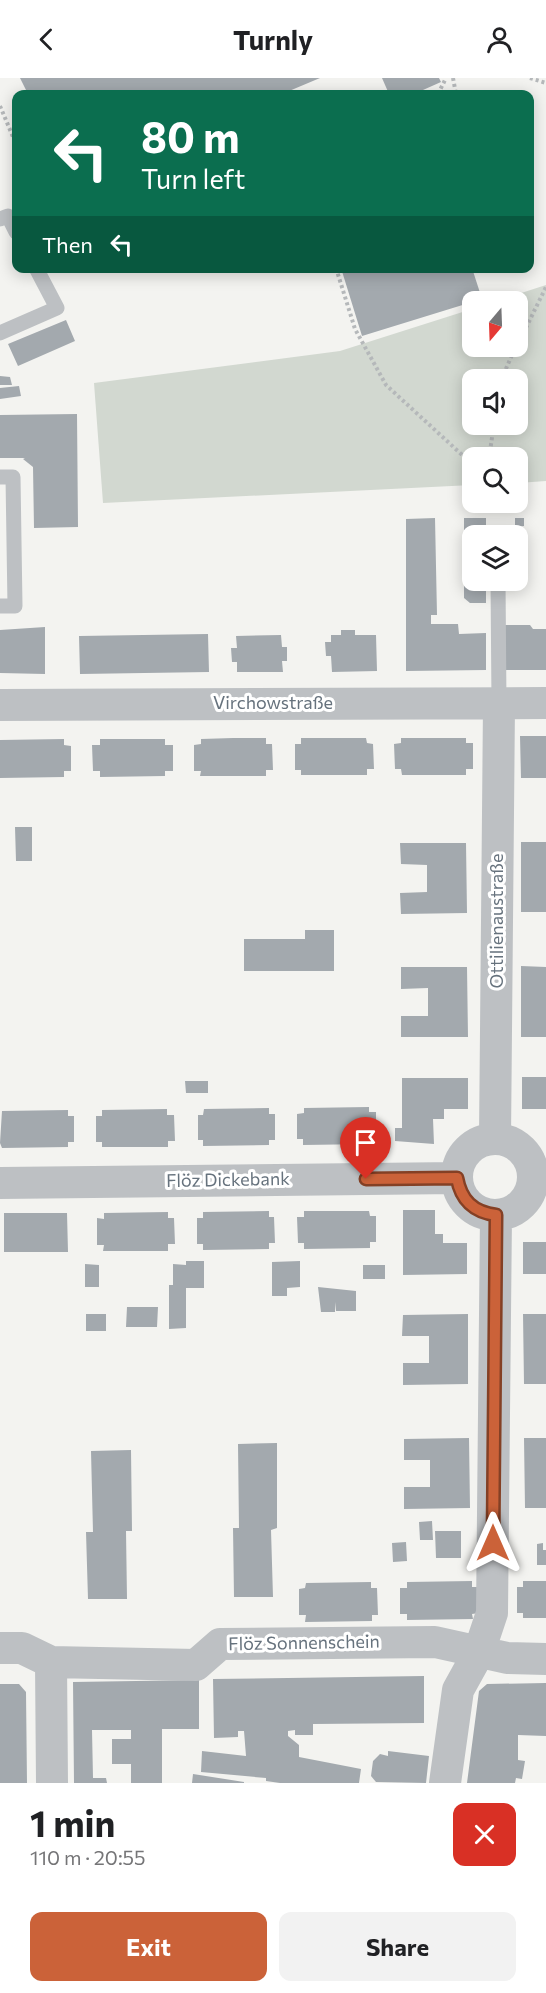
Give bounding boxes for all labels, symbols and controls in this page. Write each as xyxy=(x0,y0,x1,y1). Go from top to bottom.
icon: back xyxy=(30,23,63,56)
text: Turnly xyxy=(233,23,313,56)
icon: person xyxy=(483,23,516,56)
text: 80 m xyxy=(141,110,240,162)
icon: left xyxy=(42,114,120,192)
text: Turn left xyxy=(141,162,245,195)
icon: left xyxy=(105,228,138,261)
text: Then xyxy=(42,231,93,258)
north arrow xyxy=(462,291,528,357)
map controls xyxy=(462,291,528,591)
button: sound xyxy=(462,369,528,435)
button: search xyxy=(462,447,528,513)
button: layers xyxy=(462,525,528,591)
street label: Virchowstraße xyxy=(213,691,333,713)
street label: Ottilienaustraße xyxy=(485,854,507,988)
pin xyxy=(340,1117,391,1179)
icon: arrive xyxy=(349,1126,382,1159)
street label: Flöz Dickebank xyxy=(166,1167,290,1191)
position arrow xyxy=(461,1511,525,1575)
street label: Flöz Sonnenschein xyxy=(228,1630,380,1654)
text: 1 min xyxy=(30,1800,115,1844)
button: close xyxy=(453,1803,516,1866)
text: 110 m · 20:55 xyxy=(30,1845,146,1869)
button: Exit xyxy=(30,1912,267,1981)
button: Share xyxy=(279,1912,516,1981)

